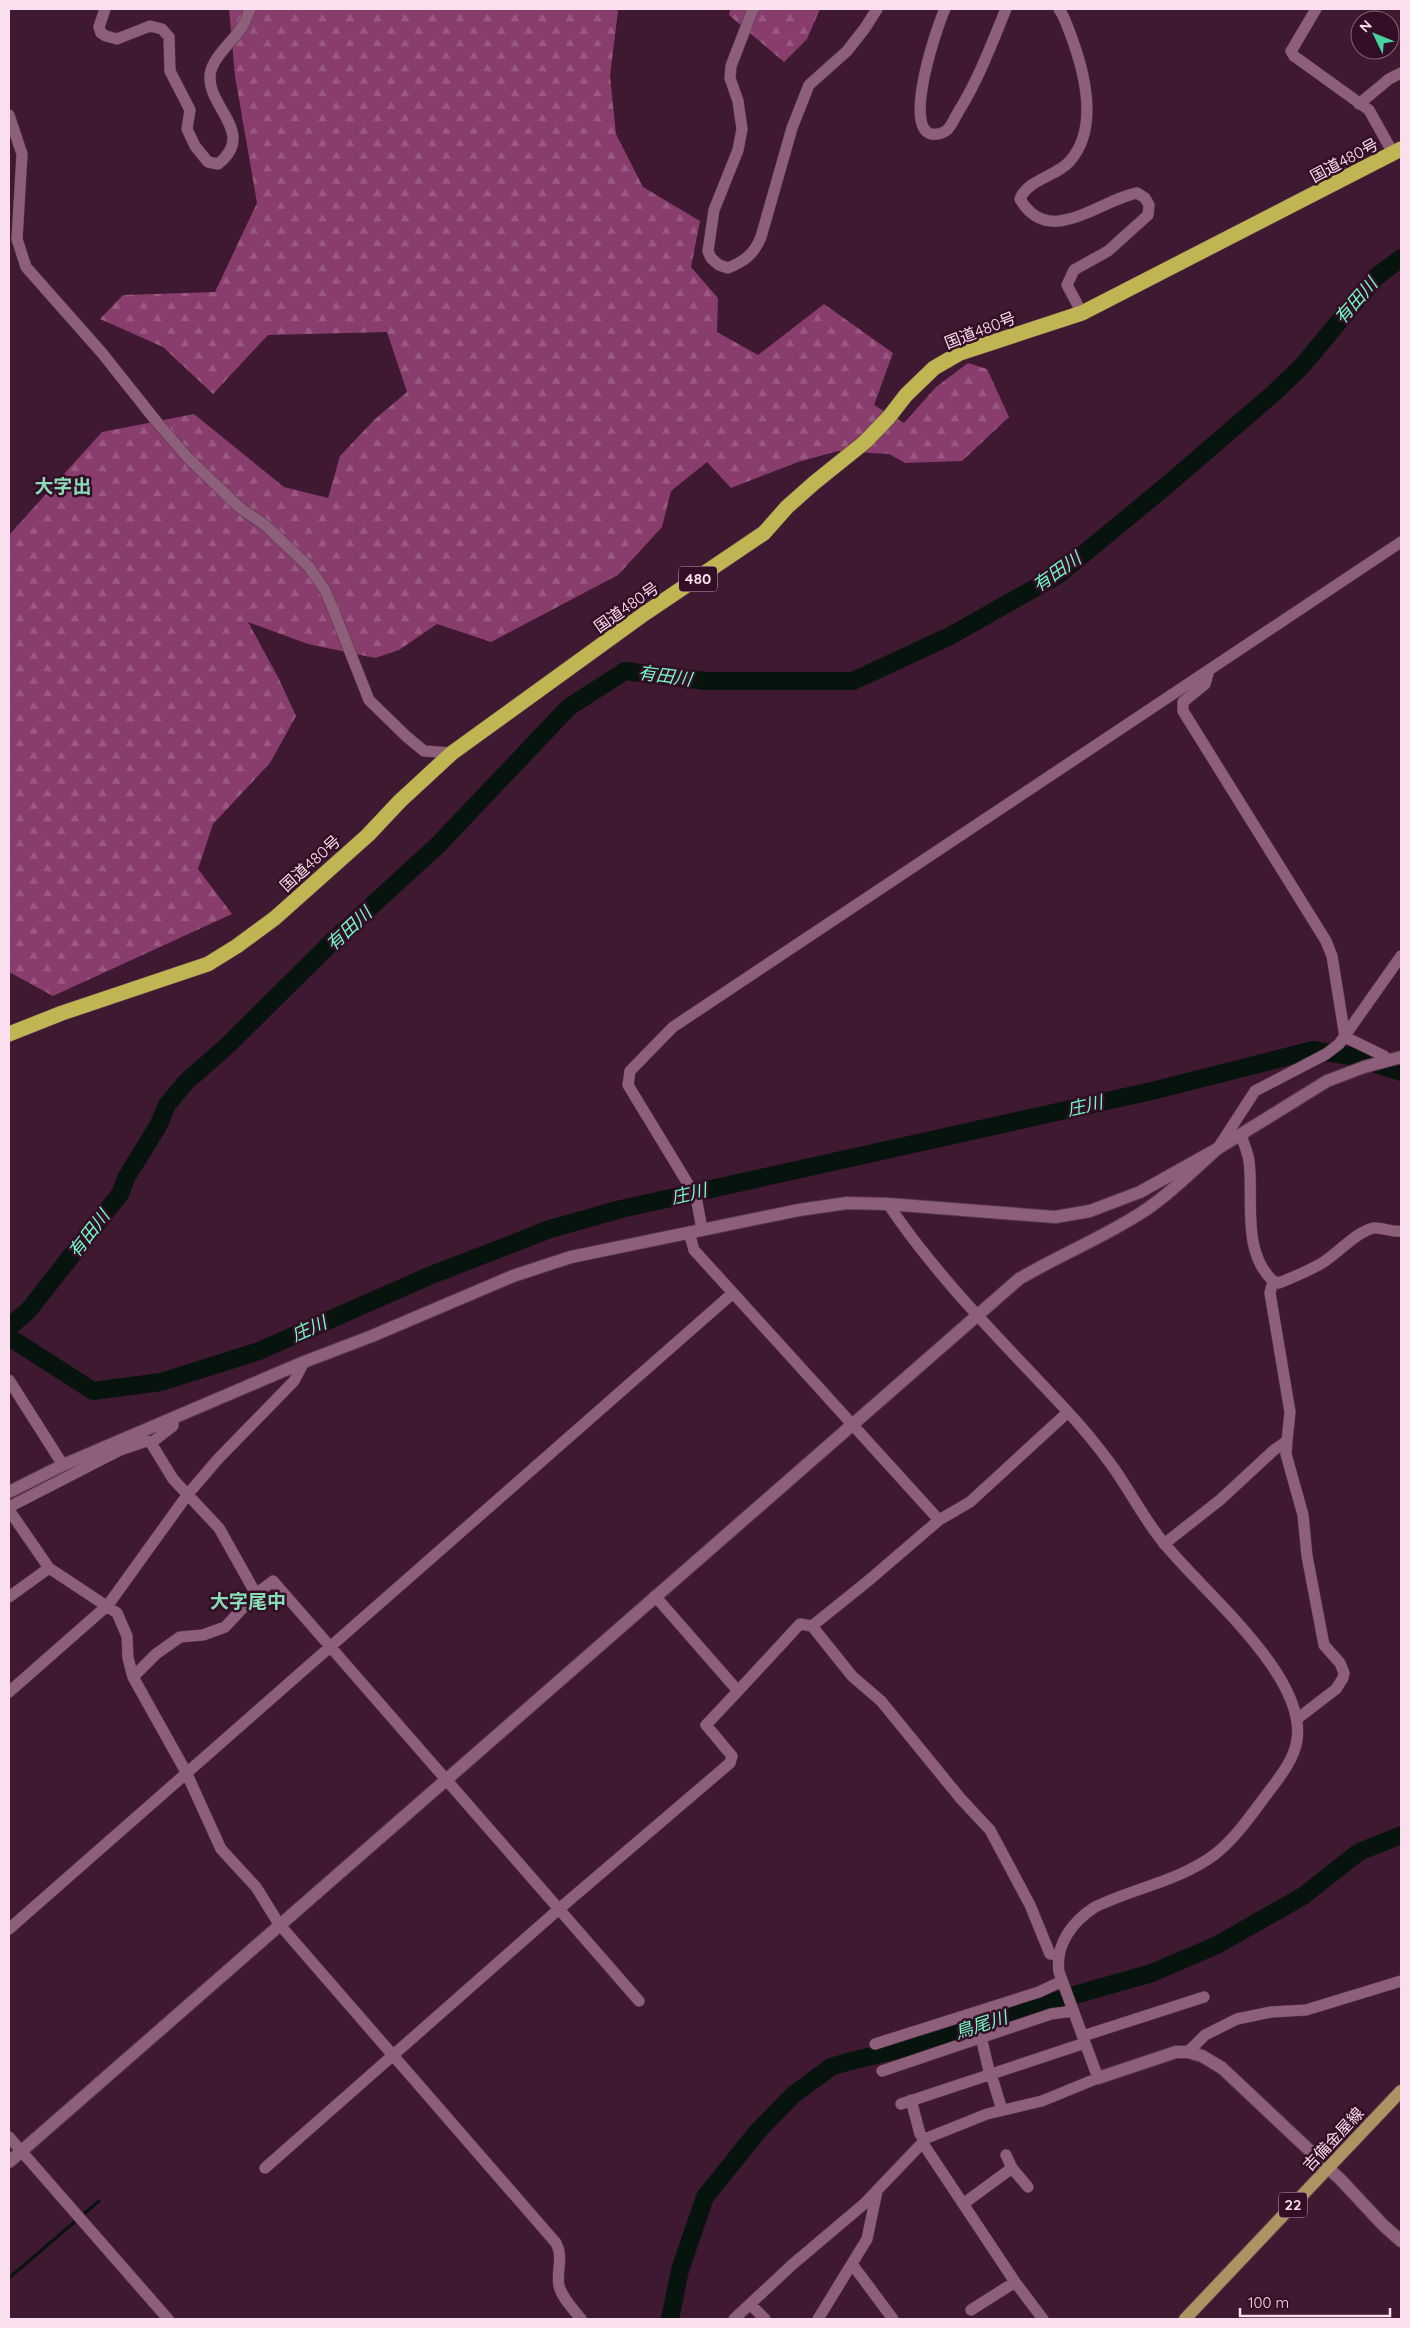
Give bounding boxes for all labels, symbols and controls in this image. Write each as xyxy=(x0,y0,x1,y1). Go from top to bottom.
north arrow xyxy=(1350,10,1400,60)
text: N xyxy=(1355,16,1376,36)
street label: 国道480号 xyxy=(1306,134,1382,186)
water label: 有田川 xyxy=(1329,271,1383,329)
street label: 国道480号 xyxy=(942,307,1018,353)
district label: 大字出 xyxy=(34,474,92,498)
water label: 有田川 xyxy=(1028,546,1087,596)
road number: 480 xyxy=(679,566,717,592)
street label: 国道480号 xyxy=(590,577,662,637)
water label: 有田川 xyxy=(637,660,695,691)
street label: 国道480号 xyxy=(276,831,344,895)
water label: 有田川 xyxy=(321,900,378,955)
water label: 庄川 xyxy=(1065,1090,1107,1121)
water label: 庄川 xyxy=(669,1178,711,1209)
water label: 有田川 xyxy=(63,1204,116,1262)
water label: 庄川 xyxy=(288,1310,332,1346)
district label: 大字尾中 xyxy=(210,1589,286,1613)
water label: 鳥尾川 xyxy=(952,2005,1012,2044)
street label: 吉備金屋線 xyxy=(1298,2103,1368,2175)
road number: 22 xyxy=(1279,2192,1307,2218)
scale bar xyxy=(1240,2286,1390,2318)
text: 100 m xyxy=(1248,2293,1289,2312)

